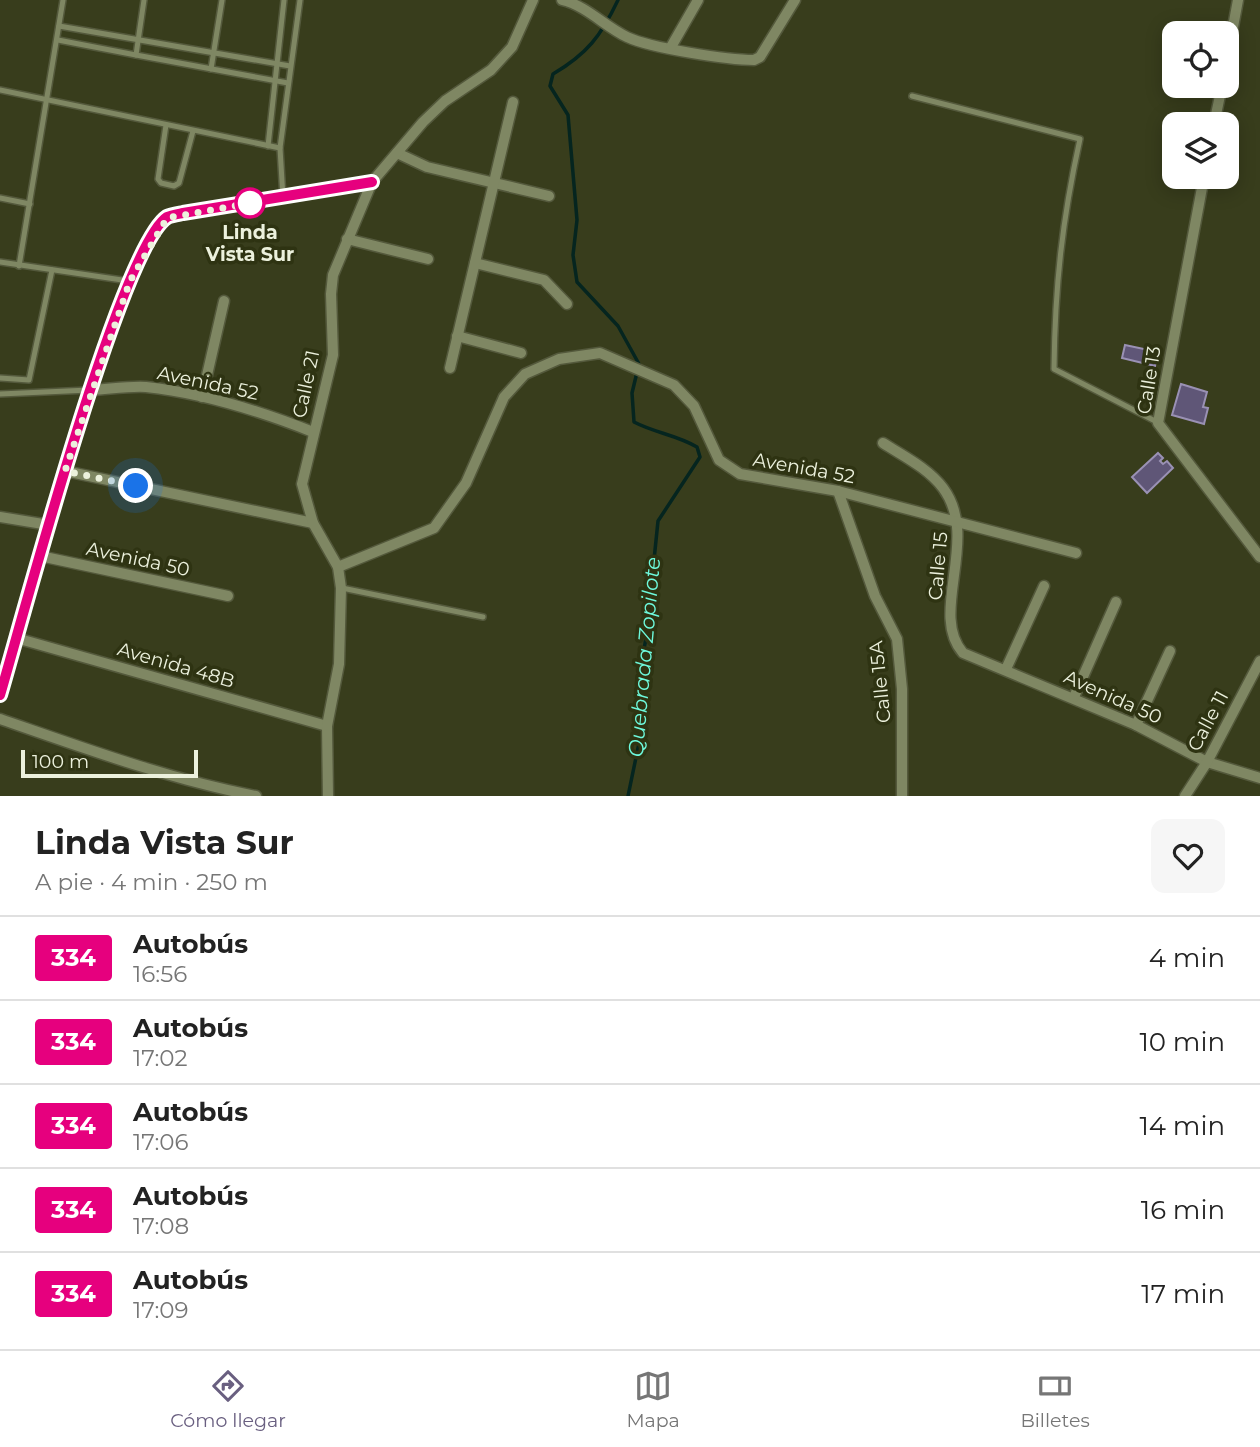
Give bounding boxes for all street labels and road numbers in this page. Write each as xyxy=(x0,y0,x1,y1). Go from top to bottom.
street label: Calle 13 xyxy=(1132,344,1166,416)
street label: Calle 21 xyxy=(288,348,324,420)
street label: Avenida 52 xyxy=(155,361,261,405)
street label: Avenida 52 xyxy=(751,448,857,488)
street label: Calle 15 xyxy=(924,530,952,601)
street label: Avenida 50 xyxy=(84,537,192,581)
street label: Avenida 48B xyxy=(115,637,237,693)
street label: Calle 15A xyxy=(864,639,896,724)
street label: Avenida 50 xyxy=(1060,665,1166,729)
street label: Calle 11 xyxy=(1183,687,1233,755)

